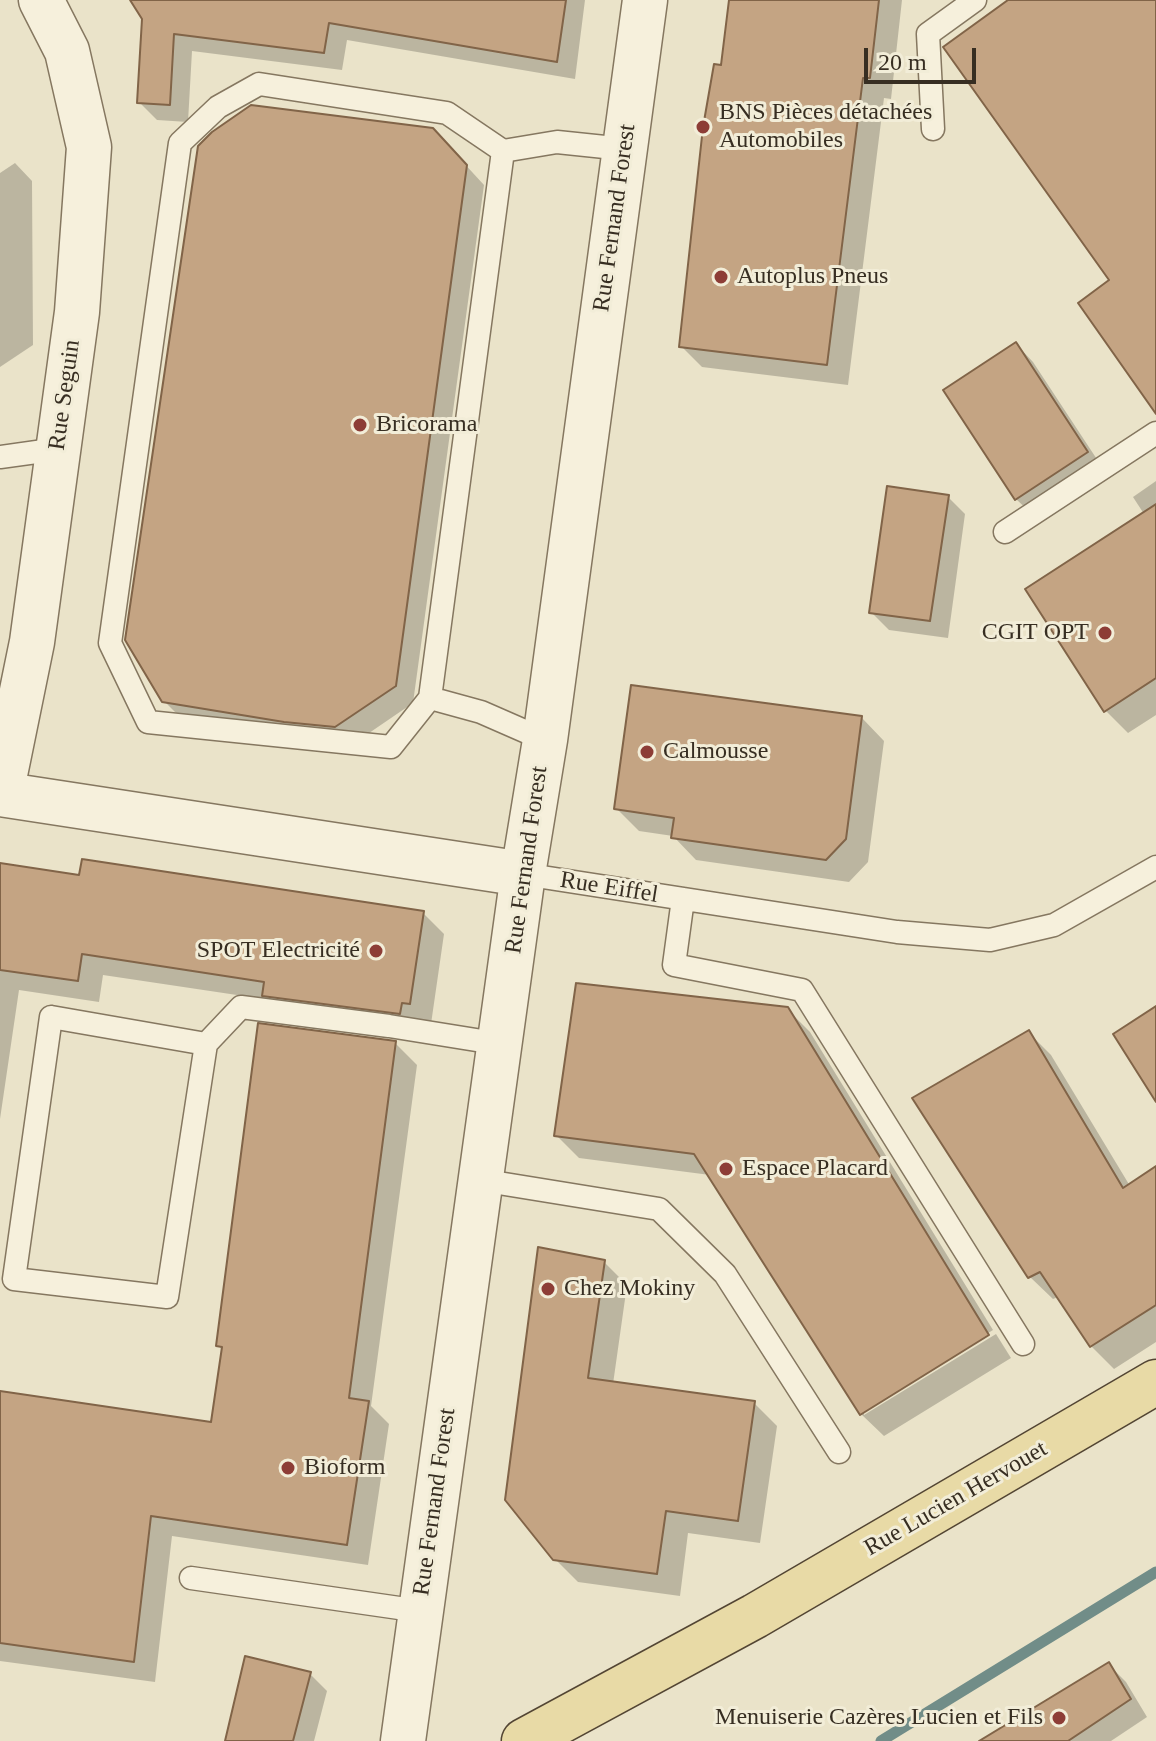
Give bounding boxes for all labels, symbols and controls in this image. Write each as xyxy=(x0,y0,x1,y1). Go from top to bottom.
scale bar xyxy=(868,32,980,82)
text: 20 m xyxy=(878,49,927,75)
place label: BNS Pièces détachées Automobiles xyxy=(719,99,932,155)
marker: BNS Pièces détachées Automobiles xyxy=(694,118,712,136)
street label: Rue Fernand Forest xyxy=(588,122,642,314)
place label: Autoplus Pneus xyxy=(737,263,888,291)
marker: Autoplus Pneus xyxy=(712,268,730,286)
street label: Rue Seguin xyxy=(43,338,87,452)
place label: Bricorama xyxy=(376,411,477,439)
marker: Bricorama xyxy=(351,416,369,434)
place label: CGIT OPT xyxy=(982,619,1089,647)
marker: CGIT OPT xyxy=(1096,624,1114,642)
place label: Calmousse xyxy=(663,738,768,766)
marker: Calmousse xyxy=(638,743,656,761)
street label: Rue Fernand Forest xyxy=(500,764,554,956)
street label: Rue Eiffel xyxy=(558,866,660,910)
place label: SPOT Electricité xyxy=(197,937,360,965)
marker: SPOT Electricité xyxy=(367,942,385,960)
place label: Espace Placard xyxy=(742,1155,888,1183)
marker: Espace Placard xyxy=(717,1160,735,1178)
place label: Chez Mokiny xyxy=(564,1275,695,1303)
marker: Chez Mokiny xyxy=(539,1280,557,1298)
street label: Rue Fernand Forest xyxy=(408,1406,462,1598)
street label: Rue Lucien Hervouet xyxy=(859,1435,1053,1563)
place label: Bioform xyxy=(304,1454,385,1482)
marker: Bioform xyxy=(279,1459,297,1477)
place label: Menuiserie Cazères Lucien et Fils xyxy=(715,1704,1043,1732)
marker: Menuiserie Cazères Lucien et Fils xyxy=(1050,1709,1068,1727)

